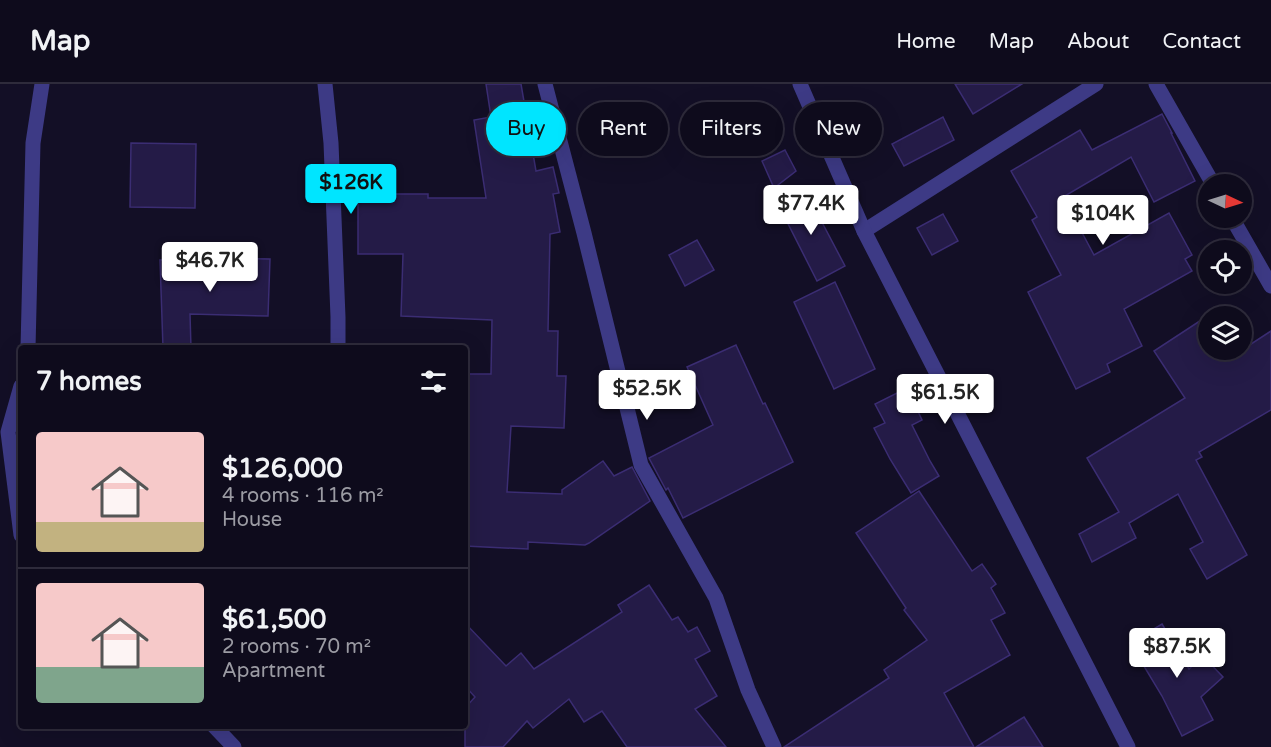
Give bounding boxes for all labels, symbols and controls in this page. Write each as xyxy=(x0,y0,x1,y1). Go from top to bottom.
text: Map xyxy=(30,24,90,58)
text: Home xyxy=(896,29,956,54)
text: Map xyxy=(989,29,1034,54)
text: About xyxy=(1067,29,1129,54)
text: Contact xyxy=(1162,29,1241,54)
chip: Buy xyxy=(486,102,566,156)
chip: Rent xyxy=(578,102,668,156)
chip: Filters xyxy=(680,102,783,156)
chip: New xyxy=(795,102,882,156)
pin: $126K xyxy=(309,164,393,215)
text: $126K xyxy=(319,171,383,195)
north arrow xyxy=(1198,174,1252,228)
map controls xyxy=(1198,174,1252,360)
pin: $77.4K xyxy=(762,185,860,236)
text: $77.4K xyxy=(777,192,845,216)
pin: $104K xyxy=(1061,195,1145,246)
text: $104K xyxy=(1071,202,1135,226)
button: locate xyxy=(1198,240,1252,294)
pin: $46.7K xyxy=(161,242,259,293)
text: $46.7K xyxy=(176,249,244,273)
button: layers xyxy=(1198,306,1252,360)
icon: filters xyxy=(417,365,450,398)
text: 7 homes xyxy=(36,366,142,397)
pin: $52.5K xyxy=(598,370,696,421)
pin: $61.5K xyxy=(896,374,994,425)
text: $52.5K xyxy=(613,377,681,401)
text: $61.5K xyxy=(911,381,979,405)
text: $126,000 xyxy=(222,453,343,484)
icon: home xyxy=(84,456,156,528)
text: 4 rooms · 116 m² xyxy=(222,484,384,508)
text: House xyxy=(222,508,282,532)
text: $61,500 xyxy=(222,604,326,635)
icon: home xyxy=(84,607,156,679)
pin: $87.5K xyxy=(1128,628,1226,679)
text: 2 rooms · 70 m² xyxy=(222,635,371,659)
text: $87.5K xyxy=(1143,635,1211,659)
text: Apartment xyxy=(222,659,325,683)

